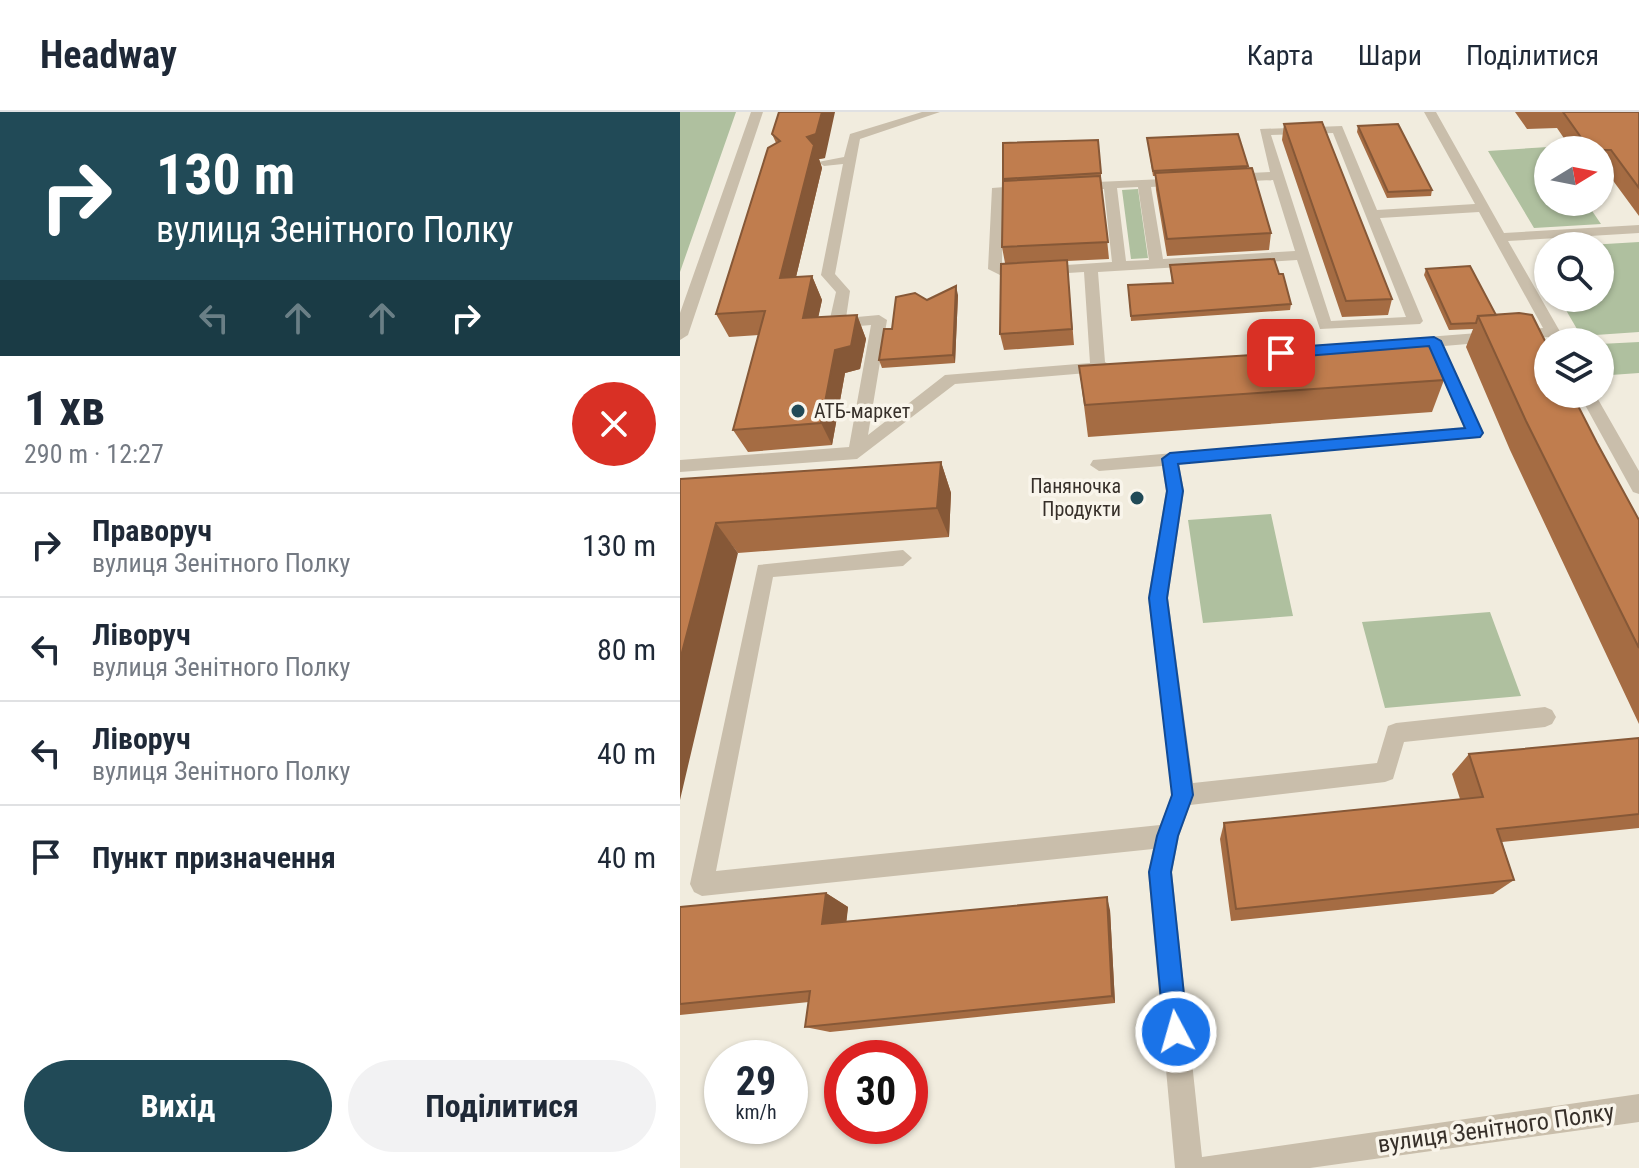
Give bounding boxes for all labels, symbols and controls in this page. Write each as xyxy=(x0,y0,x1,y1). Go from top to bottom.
text: Headway xyxy=(40,33,177,77)
text: Карта xyxy=(1247,39,1314,72)
text: Шари xyxy=(1358,39,1422,72)
text: Поділитися xyxy=(1466,39,1599,72)
north arrow xyxy=(1534,136,1614,216)
map controls xyxy=(1534,136,1614,408)
text: 130 m xyxy=(156,142,295,208)
icon: right xyxy=(24,144,128,248)
text: вулиця Зенітного Полку xyxy=(156,209,514,251)
button: search xyxy=(1534,232,1614,312)
icon: left xyxy=(192,296,236,340)
icon: ahead xyxy=(276,296,320,340)
icon: ahead xyxy=(360,296,404,340)
icon: right xyxy=(444,296,488,340)
pin xyxy=(1247,319,1315,387)
button: layers xyxy=(1534,328,1614,408)
icon: arrive xyxy=(1259,331,1303,375)
text: 1 хв xyxy=(24,380,105,437)
button: close xyxy=(572,382,656,466)
place label: АТБ-маркет xyxy=(814,399,910,423)
marker: АТБ-маркет xyxy=(789,402,807,420)
text: 290 m · 12:27 xyxy=(24,439,164,469)
place label: Паняночка Продукти xyxy=(1030,474,1121,521)
marker: Паняночка Продукти xyxy=(1128,489,1146,507)
text: Праворуч xyxy=(92,513,212,548)
icon: right xyxy=(24,523,68,567)
text: 130 m xyxy=(582,528,656,563)
text: вулиця Зенітного Полку xyxy=(92,548,350,578)
text: Ліворуч xyxy=(92,617,191,652)
icon: left xyxy=(24,627,68,671)
text: 80 m xyxy=(597,632,656,667)
text: вулиця Зенітного Полку xyxy=(92,652,350,682)
text: Ліворуч xyxy=(92,721,191,756)
icon: left xyxy=(24,731,68,775)
text: 40 m xyxy=(597,736,656,771)
text: вулиця Зенітного Полку xyxy=(92,756,350,786)
icon: arrive xyxy=(24,835,68,879)
text: Пункт призначення xyxy=(92,840,336,875)
text: 40 m xyxy=(597,840,656,875)
position arrow xyxy=(1134,990,1218,1074)
speed limit sign: 30 xyxy=(824,1040,928,1144)
text: 29 xyxy=(736,1058,776,1105)
button: Вихід xyxy=(24,1060,332,1152)
button: Поділитися xyxy=(348,1060,656,1152)
street label: вулиця Зенітного Полку xyxy=(1376,1098,1616,1158)
text: km/h xyxy=(735,1100,777,1124)

